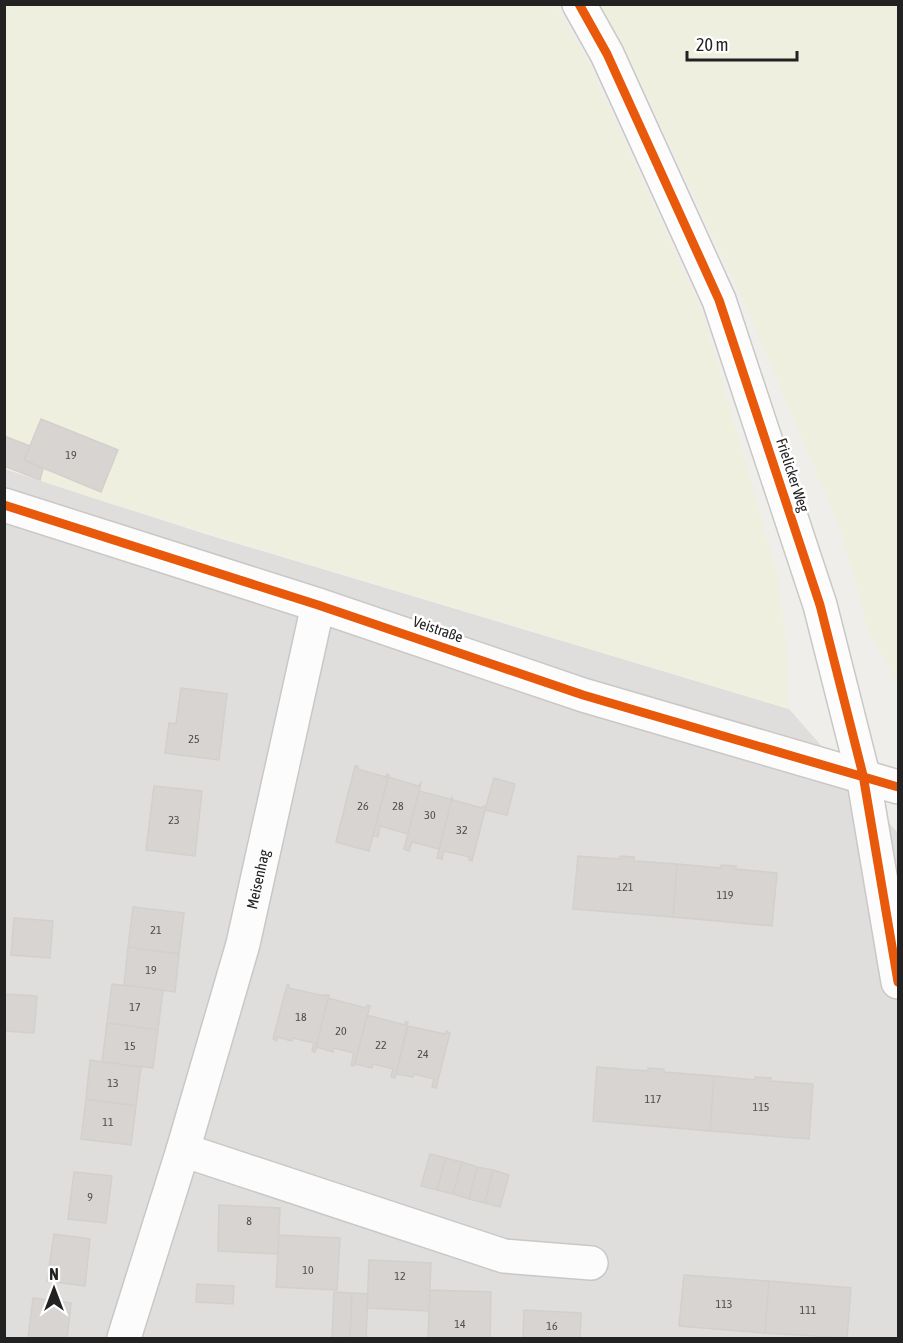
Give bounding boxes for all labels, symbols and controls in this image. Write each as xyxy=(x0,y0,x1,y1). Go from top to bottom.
scale bar xyxy=(687,24,796,62)
text: 20 m xyxy=(696,34,728,55)
street label: Frielicker Weg xyxy=(773,436,813,515)
house number: 19 xyxy=(65,448,77,462)
street label: Veistraße xyxy=(411,613,465,646)
house number: 25 xyxy=(188,732,200,746)
house number: 26 xyxy=(357,799,369,813)
house number: 28 xyxy=(392,799,404,813)
house number: 30 xyxy=(424,808,436,822)
house number: 23 xyxy=(168,813,180,827)
house number: 32 xyxy=(456,823,468,837)
street label: Meisenhag xyxy=(243,847,272,911)
house number: 121 xyxy=(617,880,634,894)
house number: 119 xyxy=(717,888,734,902)
house number: 21 xyxy=(150,923,162,937)
house number: 19 xyxy=(145,963,157,977)
house number: 17 xyxy=(129,1000,141,1014)
house number: 18 xyxy=(295,1010,307,1024)
house number: 20 xyxy=(335,1024,347,1038)
house number: 22 xyxy=(375,1038,387,1052)
house number: 15 xyxy=(124,1039,136,1053)
house number: 24 xyxy=(417,1047,429,1061)
house number: 13 xyxy=(107,1076,119,1090)
house number: 117 xyxy=(645,1092,662,1106)
house number: 115 xyxy=(753,1100,769,1114)
house number: 11 xyxy=(102,1115,114,1129)
house number: 9 xyxy=(87,1190,93,1204)
house number: 8 xyxy=(246,1214,252,1228)
north arrow xyxy=(24,1259,84,1319)
house number: 10 xyxy=(302,1263,314,1277)
text: N xyxy=(49,1265,59,1283)
house number: 12 xyxy=(394,1269,406,1283)
house number: 113 xyxy=(716,1297,732,1311)
house number: 111 xyxy=(800,1303,817,1317)
house number: 14 xyxy=(454,1317,466,1331)
house number: 16 xyxy=(546,1319,558,1333)

